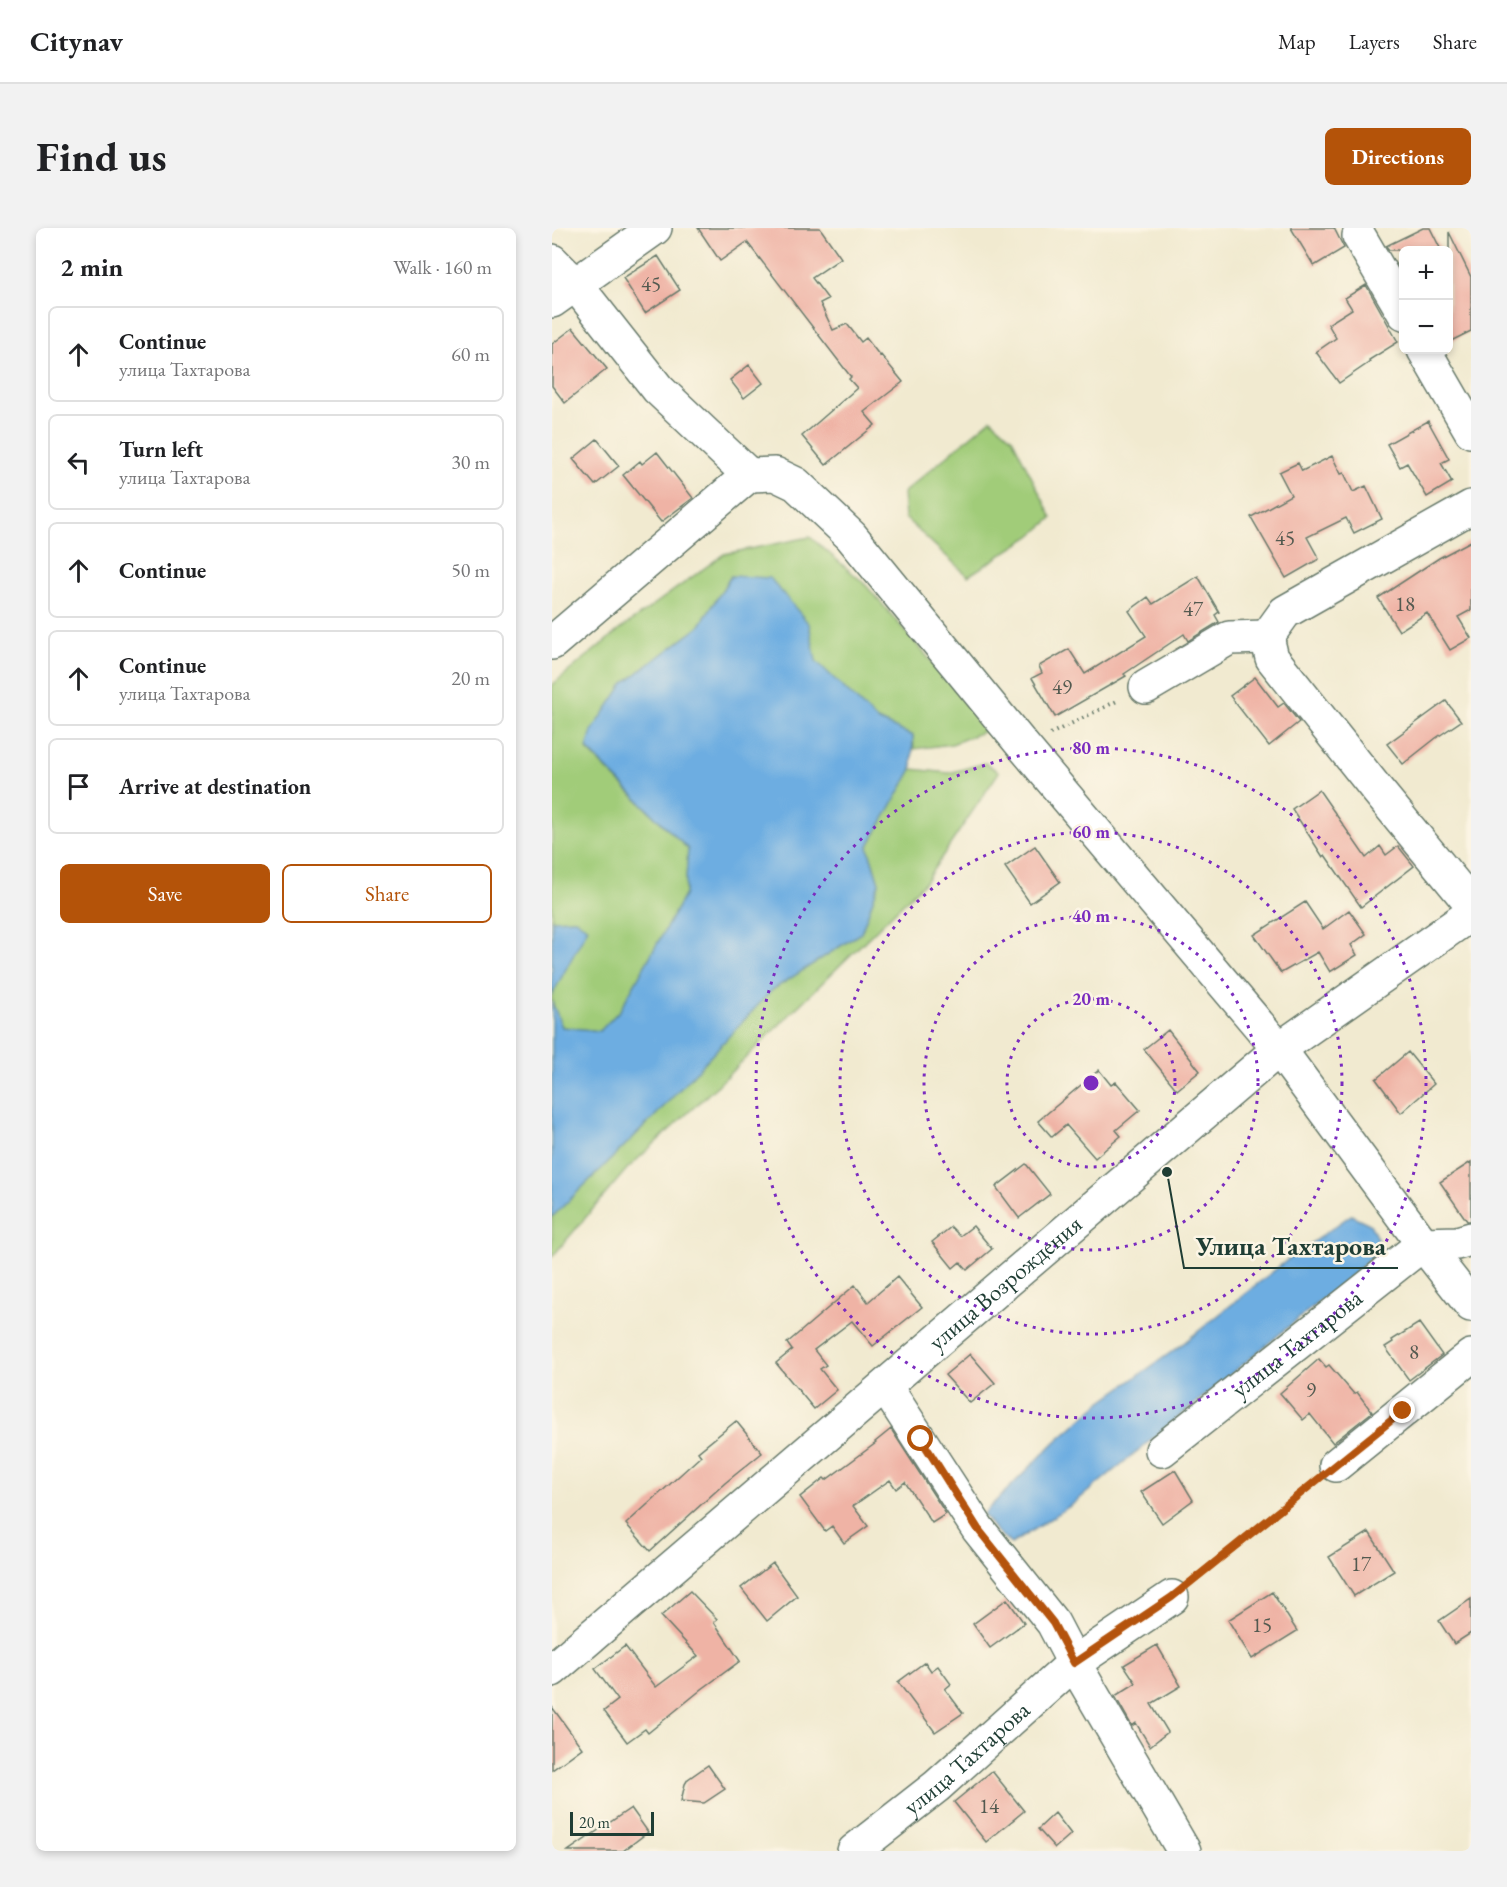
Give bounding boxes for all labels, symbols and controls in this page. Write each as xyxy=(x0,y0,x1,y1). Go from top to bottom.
text: Citynav xyxy=(30,23,123,59)
text: Map xyxy=(1278,28,1316,55)
text: Layers xyxy=(1349,28,1400,55)
text: Share xyxy=(1433,28,1477,55)
button: Directions xyxy=(1325,128,1471,185)
text: Find us xyxy=(36,129,167,184)
map controls xyxy=(1399,246,1453,354)
button: + xyxy=(1399,246,1453,300)
text: 2 min xyxy=(60,250,123,284)
text: Walk · 160 m xyxy=(393,254,492,280)
house number: 45 xyxy=(641,270,661,297)
button: − xyxy=(1399,300,1453,354)
text: Continue xyxy=(119,327,206,356)
icon: ahead xyxy=(62,338,95,371)
text: 60 m xyxy=(451,341,490,367)
text: улица Тахтарова xyxy=(119,356,251,382)
text: Turn left xyxy=(119,435,203,464)
icon: left xyxy=(62,446,95,479)
text: 30 m xyxy=(451,449,490,475)
text: улица Тахтарова xyxy=(119,464,251,490)
house number: 45 xyxy=(1275,524,1295,551)
icon: ahead xyxy=(62,554,95,587)
text: Continue xyxy=(119,556,206,585)
text: 50 m xyxy=(451,557,490,583)
house number: 18 xyxy=(1395,590,1415,617)
house number: 47 xyxy=(1183,595,1204,622)
text: Continue xyxy=(119,651,206,680)
icon: ahead xyxy=(62,662,95,695)
text: 20 m xyxy=(451,665,490,691)
house number: 49 xyxy=(1052,673,1072,700)
text: улица Тахтарова xyxy=(119,680,251,706)
text: 80 m xyxy=(1072,736,1110,759)
icon: arrive xyxy=(62,770,95,803)
text: Arrive at destination xyxy=(119,772,311,801)
text: 60 m xyxy=(1072,820,1110,843)
button: Save xyxy=(60,864,270,923)
button: Share xyxy=(282,864,492,923)
text: 40 m xyxy=(1072,904,1110,927)
text: 20 m xyxy=(1072,987,1110,1010)
centre of rings xyxy=(1081,1073,1101,1093)
street label: улица Возрождения xyxy=(922,1208,1088,1357)
callout: Улица Тахтарова xyxy=(1184,1224,1398,1268)
text: Улица Тахтарова xyxy=(1195,1229,1387,1263)
street label: улица Тахтарова xyxy=(1225,1282,1369,1404)
house number: 8 xyxy=(1409,1338,1419,1365)
house number: 9 xyxy=(1306,1376,1316,1403)
route end xyxy=(1389,1397,1415,1423)
route start xyxy=(907,1425,933,1451)
house number: 17 xyxy=(1351,1550,1372,1577)
house number: 15 xyxy=(1252,1611,1272,1638)
street label: улица Тахтарова xyxy=(897,1694,1036,1821)
house number: 14 xyxy=(979,1792,1000,1819)
scale bar xyxy=(570,1809,654,1836)
text: 20 m xyxy=(579,1812,610,1833)

